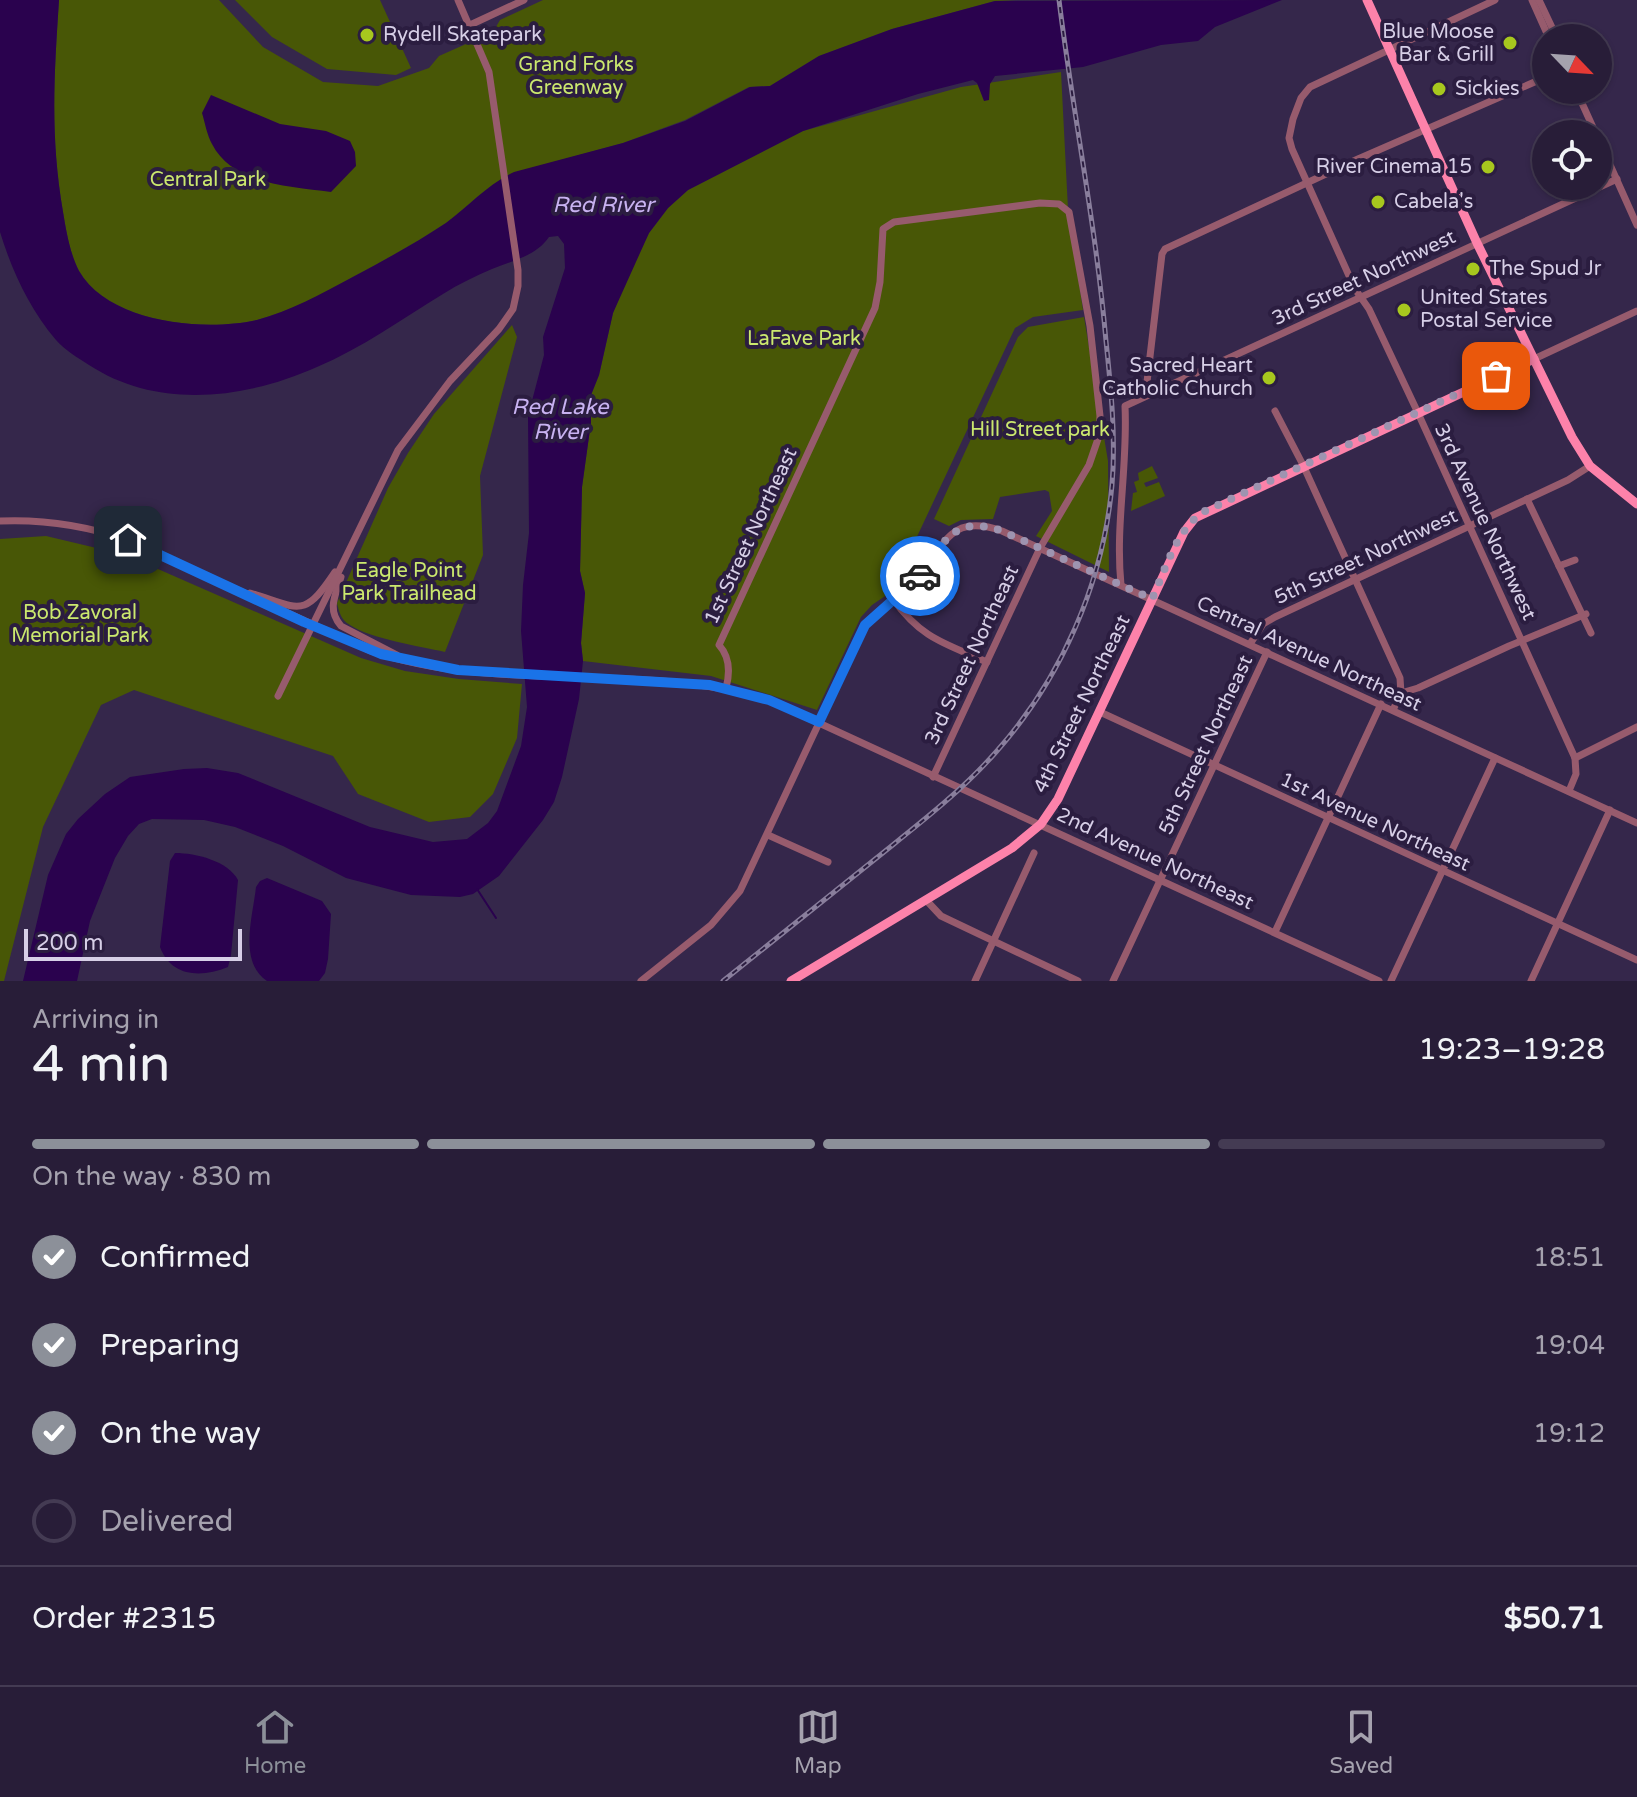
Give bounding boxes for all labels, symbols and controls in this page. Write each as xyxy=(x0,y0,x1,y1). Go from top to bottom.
place label: Blue Moose Bar & Grill xyxy=(1382,20,1494,67)
place label: Rydell Skatepark xyxy=(383,23,542,47)
north arrow xyxy=(1532,24,1612,104)
map controls xyxy=(1532,24,1612,200)
marker: Rydell Skatepark xyxy=(358,26,376,44)
marker: Blue Moose Bar & Grill xyxy=(1501,34,1519,52)
park label: Grand Forks Greenway xyxy=(518,53,634,100)
place label: Sickies xyxy=(1455,77,1520,101)
marker: Sickies xyxy=(1430,80,1448,98)
button: locate xyxy=(1532,120,1612,200)
place label: River Cinema 15 xyxy=(1316,155,1472,179)
marker: River Cinema 15 xyxy=(1479,158,1497,176)
park label: Central Park xyxy=(150,168,266,192)
place label: Cabela's xyxy=(1394,190,1473,214)
water label: Red River xyxy=(552,192,656,218)
marker: Cabela's xyxy=(1369,193,1387,211)
street label: 3rd Street Northwest xyxy=(1269,225,1460,331)
place label: The Spud Jr xyxy=(1489,257,1602,281)
marker: The Spud Jr xyxy=(1464,260,1482,278)
place label: United States Postal Service xyxy=(1420,286,1553,333)
marker: United States Postal Service xyxy=(1395,301,1413,319)
park label: LaFave Park xyxy=(747,327,861,351)
pin xyxy=(1462,342,1530,410)
place label: Sacred Heart Catholic Church xyxy=(1102,354,1253,401)
icon: bag xyxy=(1474,354,1518,398)
marker: Sacred Heart Catholic Church xyxy=(1260,369,1278,387)
water label: Red Lake River xyxy=(512,394,610,445)
park label: Hill Street park xyxy=(970,418,1110,442)
street label: 3rd Avenue Northwest xyxy=(1429,420,1541,624)
street label: 1st Street Northeast xyxy=(699,443,803,628)
street label: 5th Street Northwest xyxy=(1271,504,1462,610)
pin xyxy=(94,506,162,574)
icon: home xyxy=(106,518,150,562)
courier xyxy=(880,536,960,616)
icon: car xyxy=(898,554,942,598)
park label: Eagle Point Park Trailhead xyxy=(341,559,477,606)
street label: 3rd Street Northeast xyxy=(920,561,1024,749)
street label: Central Avenue Northeast xyxy=(1193,591,1426,717)
park label: Bob Zavoral Memorial Park xyxy=(11,601,149,648)
street label: 4th Street Northeast xyxy=(1028,611,1136,797)
street label: 5th Street Northeast xyxy=(1154,651,1258,838)
street label: 1st Avenue Northeast xyxy=(1276,767,1474,877)
street label: 2nd Avenue Northeast xyxy=(1053,803,1258,915)
scale bar xyxy=(24,925,242,961)
text: 200 m xyxy=(36,930,103,956)
text: Arriving in xyxy=(32,1004,159,1035)
text: 19:23–19:28 xyxy=(1418,1031,1605,1068)
text: 4 min xyxy=(32,1033,171,1096)
text: On the way · 830 m xyxy=(32,1161,271,1192)
icon: check xyxy=(32,1235,76,1279)
text: Confirmed xyxy=(100,1239,251,1276)
text: 18:51 xyxy=(1533,1242,1605,1273)
icon: check xyxy=(32,1323,76,1367)
text: Preparing xyxy=(100,1327,240,1364)
text: 19:04 xyxy=(1533,1330,1605,1361)
icon: check xyxy=(32,1411,76,1455)
text: On the way xyxy=(100,1415,261,1452)
text: 19:12 xyxy=(1533,1418,1605,1449)
text: Delivered xyxy=(100,1503,234,1540)
text: Order #2315 xyxy=(32,1600,216,1637)
text: $50.71 xyxy=(1504,1600,1605,1637)
tab: Home xyxy=(244,1705,306,1779)
tab: Map xyxy=(794,1705,842,1779)
tab: Saved xyxy=(1329,1705,1393,1779)

